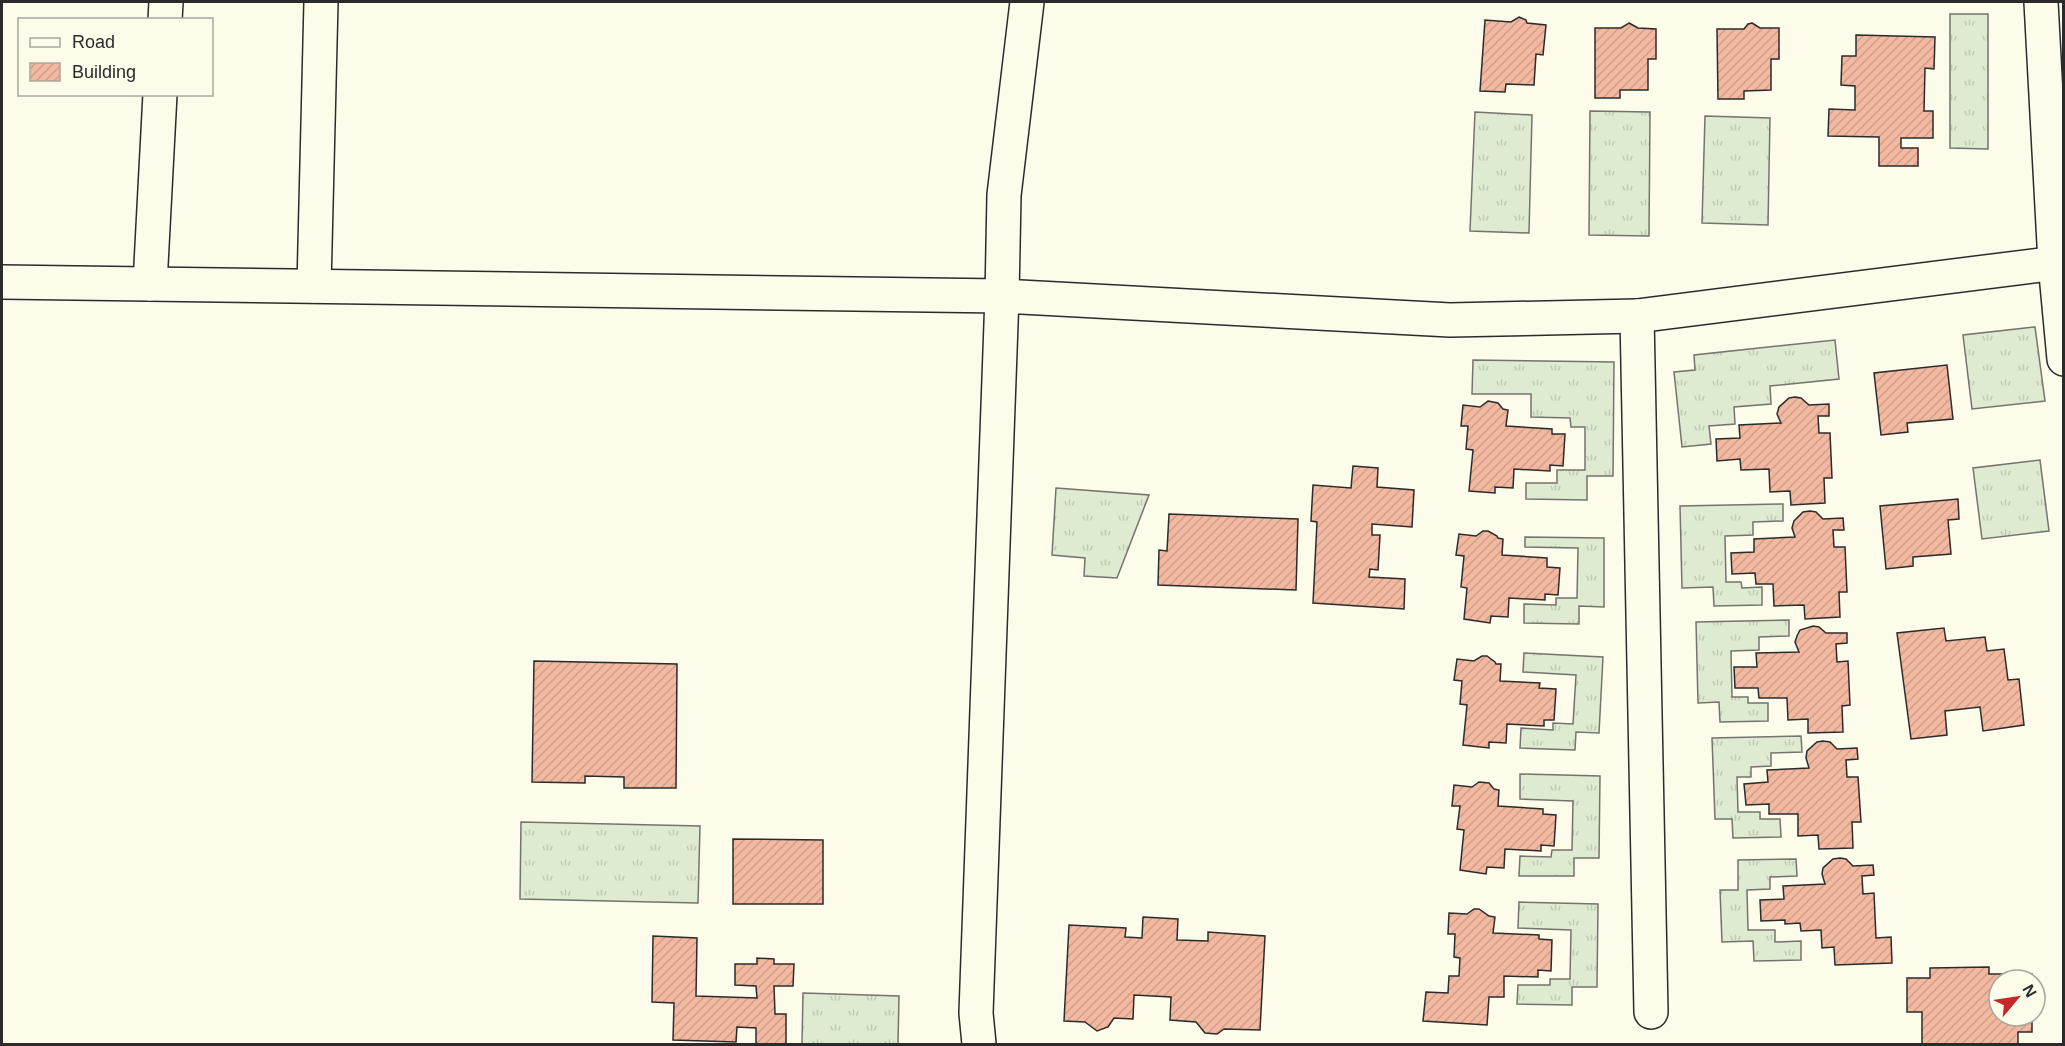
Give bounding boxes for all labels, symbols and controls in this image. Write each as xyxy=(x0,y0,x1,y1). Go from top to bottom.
legend xyxy=(18,18,213,96)
text: Road xyxy=(72,32,115,52)
text: Building xyxy=(72,62,136,82)
north arrow xyxy=(1987,968,2047,1028)
text: N xyxy=(2019,982,2040,1000)

